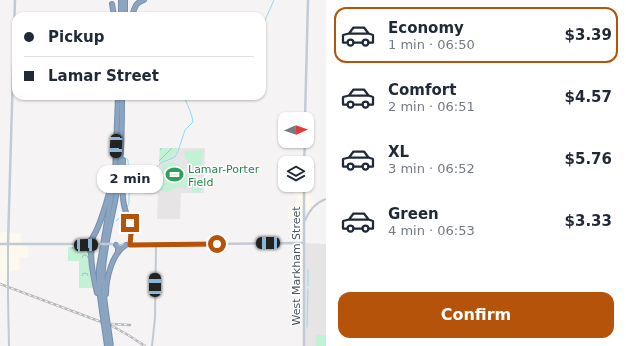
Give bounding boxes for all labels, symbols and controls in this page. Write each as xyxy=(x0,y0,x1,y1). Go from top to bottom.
icon: car xyxy=(340,17,376,53)
text: Economy xyxy=(388,19,464,37)
text: $3.39 xyxy=(565,26,612,44)
text: Pickup xyxy=(48,28,104,46)
text: 1 min · 06:50 xyxy=(388,37,475,52)
text: Lamar Street xyxy=(48,67,159,85)
icon: car xyxy=(340,79,376,115)
text: Comfort xyxy=(388,81,456,99)
text: $4.57 xyxy=(565,88,612,106)
text: 2 min · 06:51 xyxy=(388,99,475,114)
north arrow xyxy=(278,112,314,148)
map controls xyxy=(278,112,314,192)
car xyxy=(110,134,122,158)
icon: car xyxy=(340,141,376,177)
text: XL xyxy=(388,143,409,161)
text: $5.76 xyxy=(565,150,612,168)
button: layers xyxy=(278,156,314,192)
text: 3 min · 06:52 xyxy=(388,161,475,176)
place label: Lamar-Porter Field xyxy=(188,163,260,189)
callout: 2 min xyxy=(97,165,163,193)
sports icon: Lamar-Porter Field xyxy=(165,165,185,185)
text: 2 min xyxy=(110,171,150,186)
icon: car xyxy=(340,203,376,239)
text: Green xyxy=(388,205,439,223)
street label: West Markham Street xyxy=(290,206,303,326)
text: $3.33 xyxy=(565,212,612,230)
route end xyxy=(121,214,139,232)
text: 4 min · 06:53 xyxy=(388,223,475,238)
route start xyxy=(208,235,226,253)
car xyxy=(256,237,280,249)
car xyxy=(74,239,98,251)
car xyxy=(149,273,161,297)
button: Confirm xyxy=(338,292,614,338)

